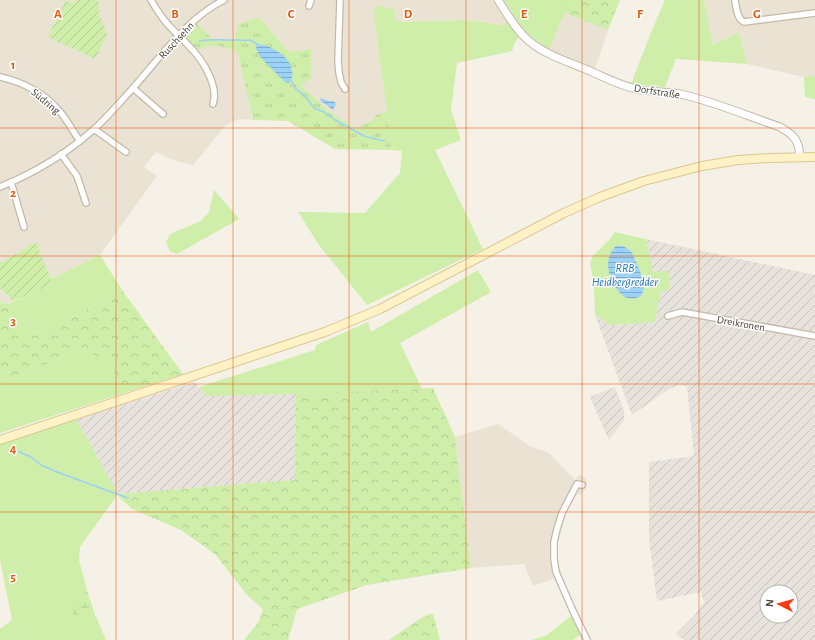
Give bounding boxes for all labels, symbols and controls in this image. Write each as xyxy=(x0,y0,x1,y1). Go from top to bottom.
text: A xyxy=(54,8,62,21)
text: B xyxy=(171,8,179,21)
text: C xyxy=(288,8,295,21)
text: D xyxy=(404,8,413,21)
text: E xyxy=(521,8,528,21)
text: F xyxy=(637,8,644,21)
text: G xyxy=(753,8,761,21)
street label: Ruschsehn xyxy=(157,20,196,61)
text: 1 xyxy=(11,59,15,72)
street label: Dorfstraße xyxy=(633,82,681,101)
street label: Südring xyxy=(29,86,63,117)
text: 2 xyxy=(10,187,16,200)
water label: RRB Heidbergredder xyxy=(592,262,659,288)
street label: Dreikronen xyxy=(716,314,766,333)
text: 3 xyxy=(10,315,16,328)
text: 4 xyxy=(10,443,17,456)
text: 5 xyxy=(10,571,16,584)
north arrow xyxy=(759,584,799,624)
text: N xyxy=(764,599,775,607)

